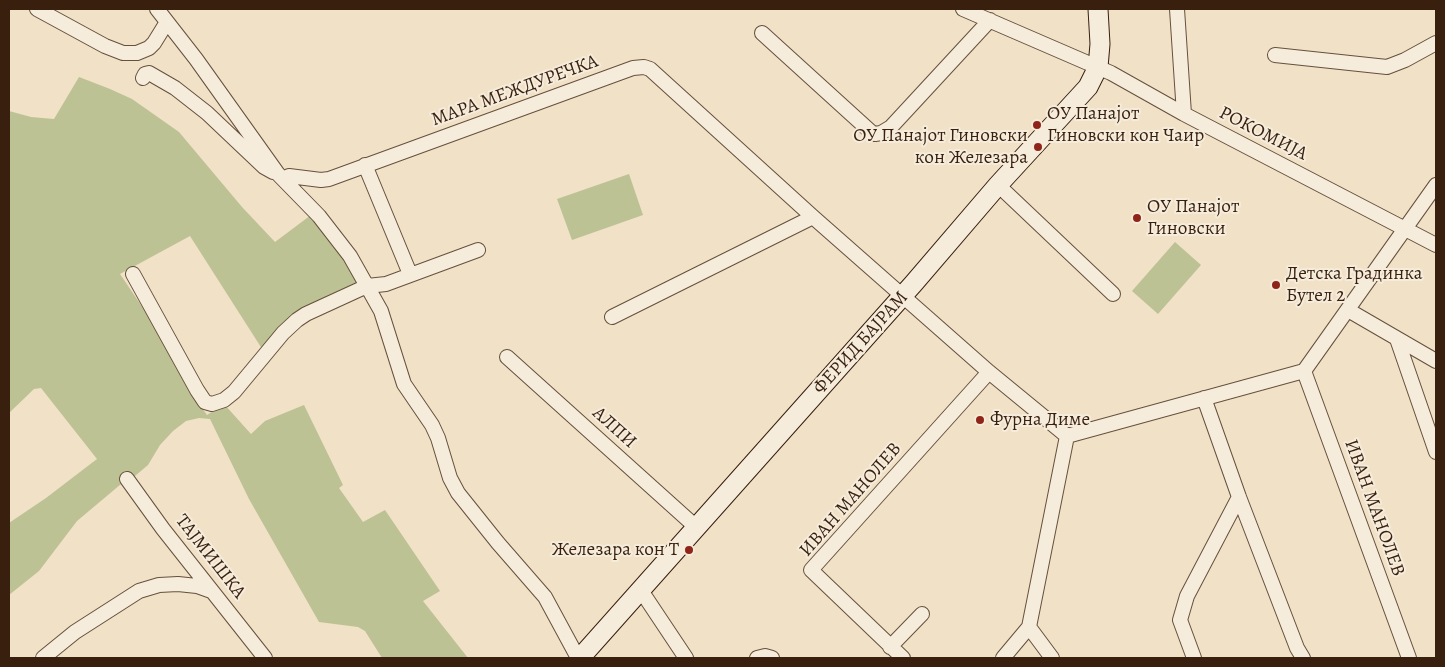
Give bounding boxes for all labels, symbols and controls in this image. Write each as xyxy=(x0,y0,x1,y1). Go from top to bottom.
street label: МАРА МЕЖДУРЕЧКА xyxy=(429,50,601,132)
street label: РОКОМИЈА xyxy=(1215,102,1311,166)
place label: ОУ Панајот Гиновски кон Чаир xyxy=(1047,103,1204,147)
marker: ОУ Панајот Гиновски кон Чаир xyxy=(1031,119,1043,131)
place label: ОУ Панајот Гиновски кон Железара xyxy=(853,125,1028,169)
marker: ОУ Панајот Гиновски кон Железара xyxy=(1032,141,1044,153)
place label: ОУ Панајот Гиновски xyxy=(1147,196,1239,240)
marker: ОУ Панајот Гиновски xyxy=(1131,212,1143,224)
place label: Детска Градинка Бутел 2 xyxy=(1286,263,1423,307)
marker: Детска Градинка Бутел 2 xyxy=(1270,279,1282,291)
street label: ФЕРИД БАЈРАМ xyxy=(809,287,913,399)
street label: АЛПИ xyxy=(587,402,641,454)
place label: Фурна Диме xyxy=(990,409,1090,431)
marker: Фурна Диме xyxy=(974,414,986,426)
street label: ИВАН МАНОЛЕВ xyxy=(1339,437,1409,579)
street label: ИВАН МАНОЛЕВ xyxy=(795,438,907,562)
street label: ТАЈМИШКА xyxy=(170,510,250,604)
place label: Железара кон Т xyxy=(552,539,679,561)
marker: Железара кон Т xyxy=(683,544,695,556)

